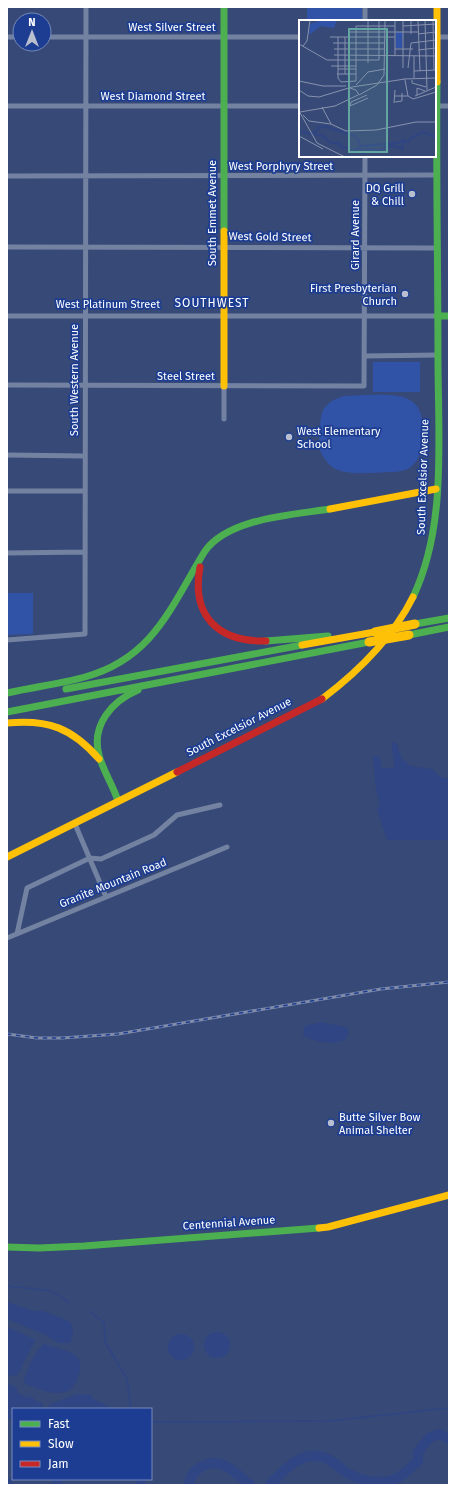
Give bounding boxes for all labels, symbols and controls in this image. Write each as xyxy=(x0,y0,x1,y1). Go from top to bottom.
north arrow xyxy=(12,12,52,52)
text: N xyxy=(28,16,36,29)
inset map xyxy=(299,20,436,157)
street label: West Silver Street xyxy=(128,21,216,34)
street label: West Diamond Street xyxy=(101,90,205,103)
street label: South Emmet Avenue xyxy=(206,160,219,266)
street label: West Porphyry Street xyxy=(229,160,333,173)
place label: DQ Grill & Chill xyxy=(366,182,404,208)
marker: DQ Grill & Chill xyxy=(407,189,417,199)
street label: Girard Avenue xyxy=(349,200,362,270)
street label: West Gold Street xyxy=(228,230,312,244)
place label: First Presbyterian Church xyxy=(310,282,397,308)
marker: First Presbyterian Church xyxy=(400,289,410,299)
district label: SOUTHWEST xyxy=(175,296,249,310)
street label: West Platinum Street xyxy=(56,298,160,311)
street label: South Western Avenue xyxy=(68,324,81,436)
street label: Steel Street xyxy=(157,370,215,383)
street label: South Excelsior Avenue xyxy=(414,419,432,535)
place label: West Elementary School xyxy=(297,425,381,451)
marker: West Elementary School xyxy=(284,432,294,442)
street label: South Excelsior Avenue xyxy=(184,695,294,759)
street label: Granite Mountain Road xyxy=(57,856,169,910)
place label: Butte Silver Bow Animal Shelter xyxy=(339,1111,421,1137)
marker: Butte Silver Bow Animal Shelter xyxy=(326,1118,336,1128)
street label: Centennial Avenue xyxy=(182,1213,276,1233)
legend xyxy=(12,1408,152,1480)
text: Fast xyxy=(48,1417,70,1431)
text: Slow xyxy=(48,1437,74,1451)
text: Jam xyxy=(48,1457,68,1471)

